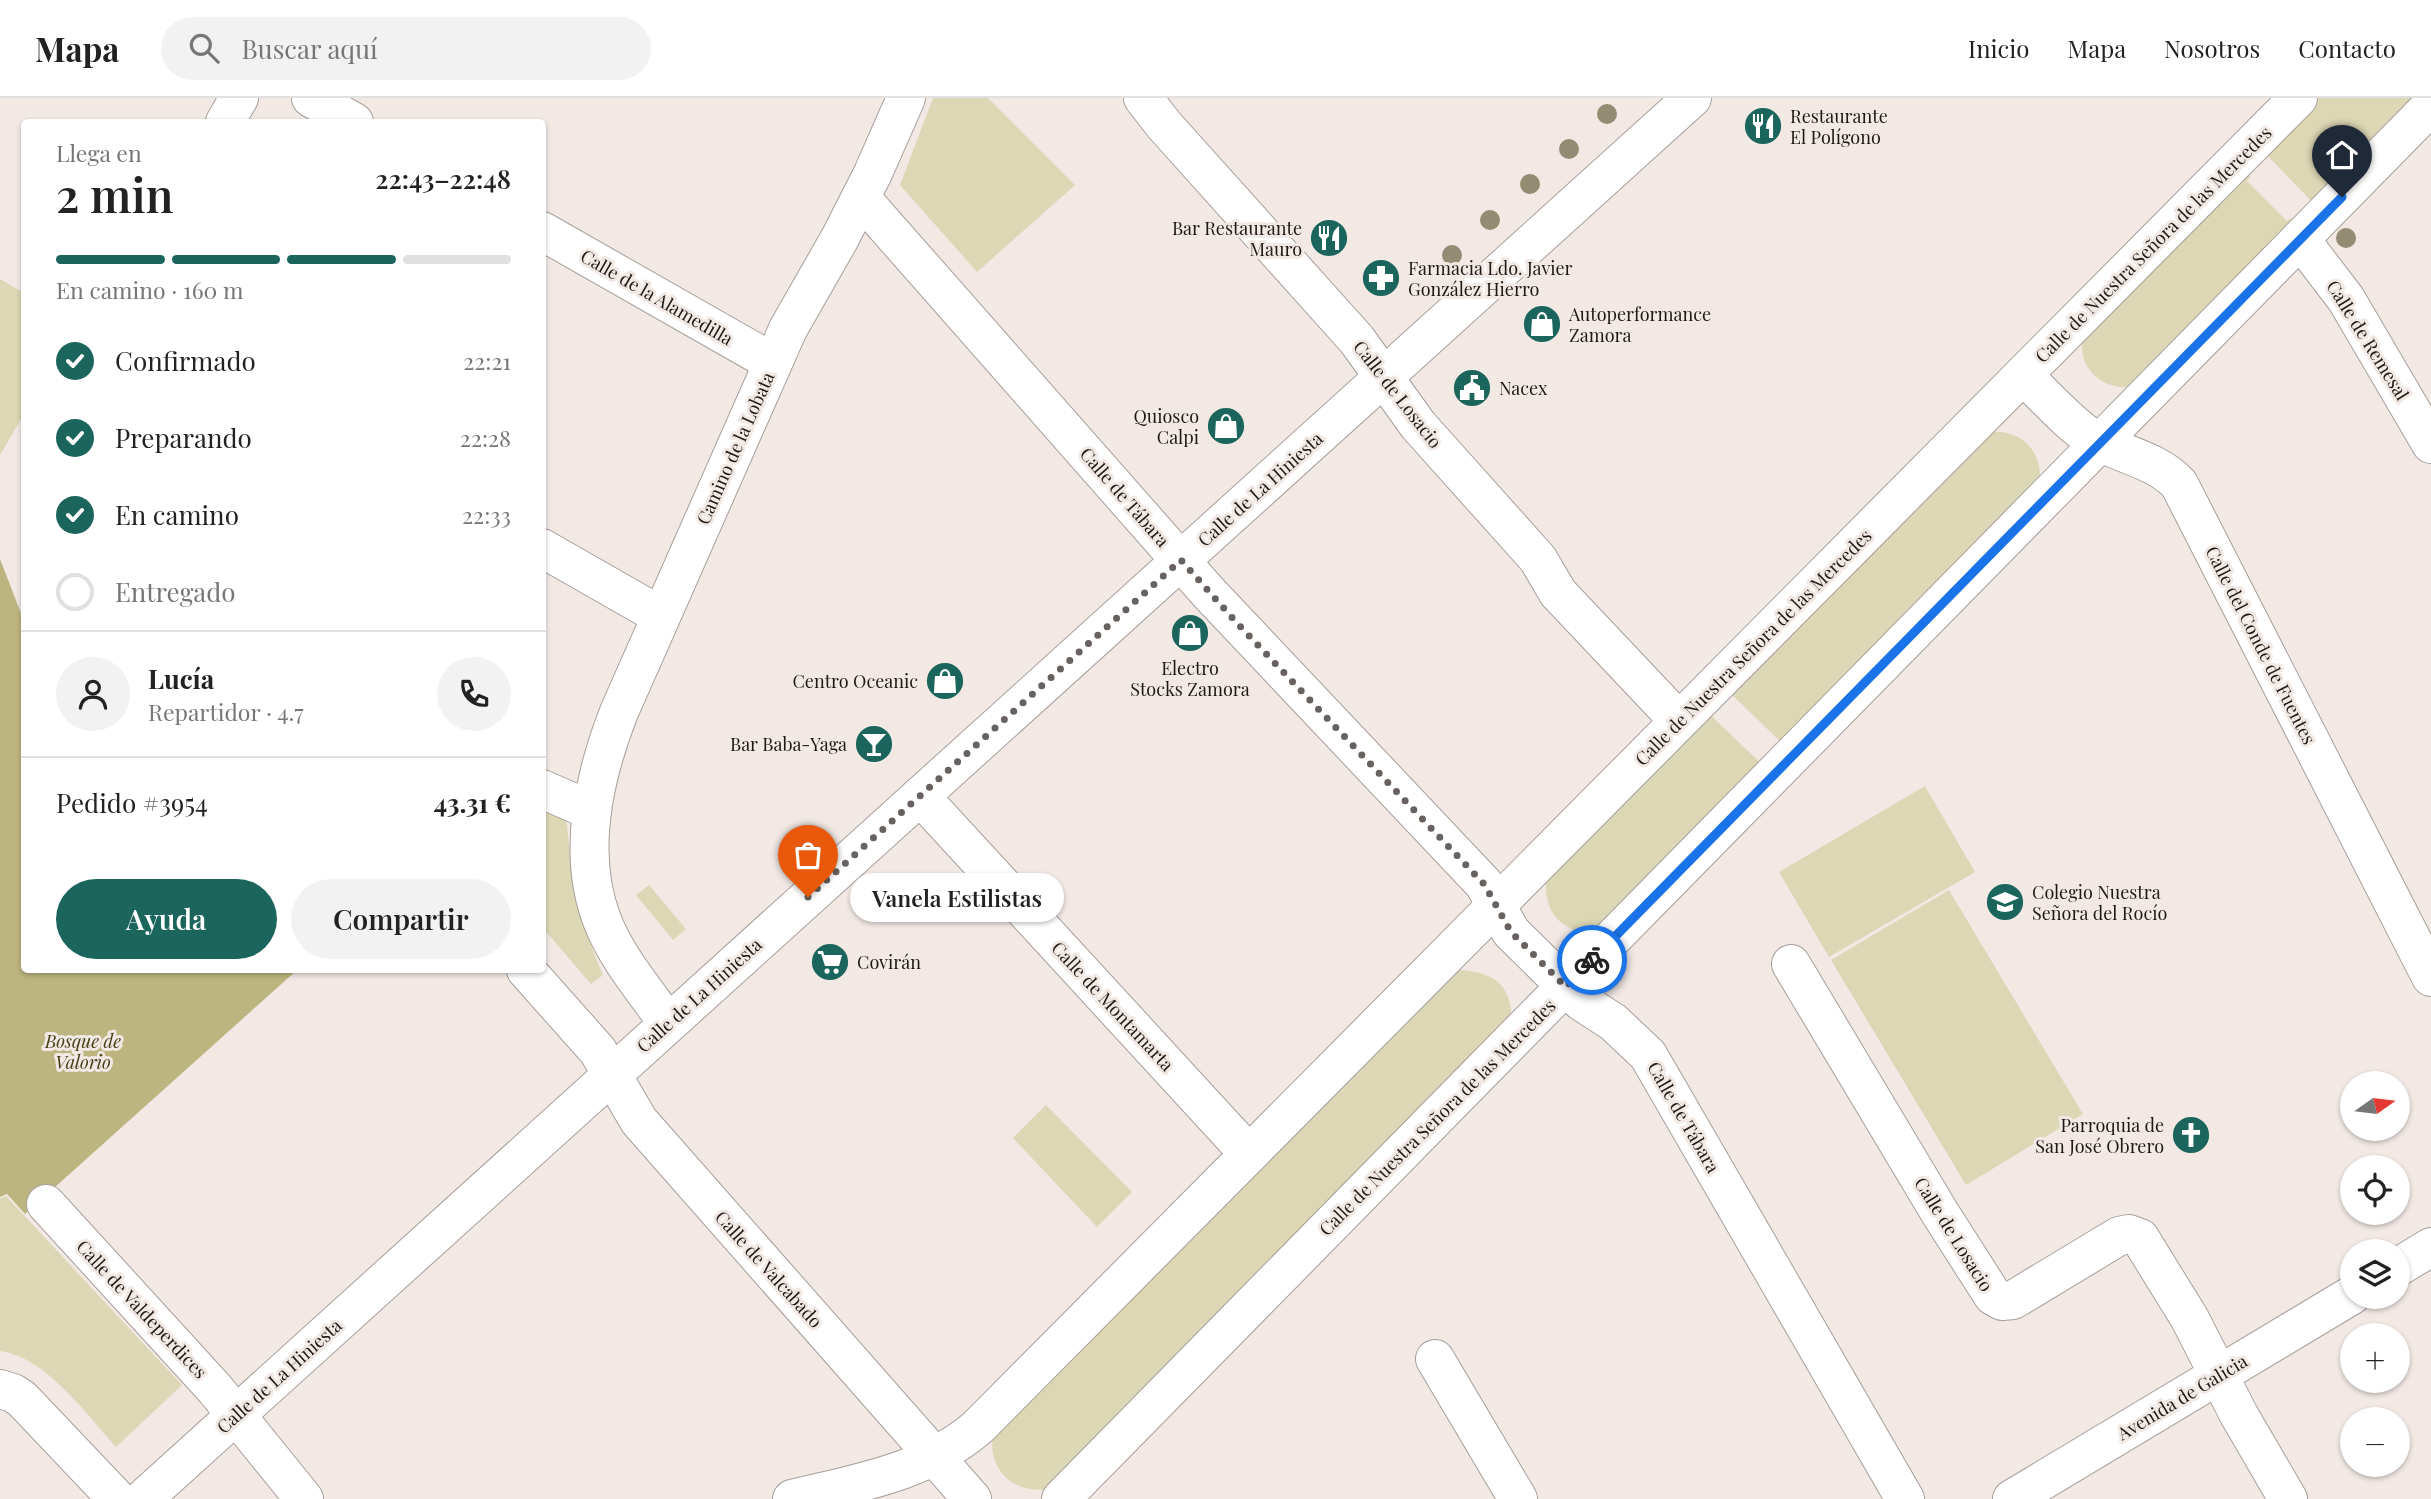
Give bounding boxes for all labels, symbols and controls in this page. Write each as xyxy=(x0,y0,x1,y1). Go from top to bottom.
search box xyxy=(161,17,651,80)
text: Mapa xyxy=(35,26,119,70)
icon: search xyxy=(185,29,223,67)
text: Buscar aquí xyxy=(241,31,378,66)
text: Inicio xyxy=(1968,32,2029,64)
text: Mapa xyxy=(2067,32,2126,64)
text: Nosotros xyxy=(2164,32,2260,64)
text: Contacto xyxy=(2298,32,2396,64)
place label: Restaurante El Polígono xyxy=(1790,104,1888,149)
restaurant icon: Restaurante El Polígono xyxy=(1742,105,1784,147)
street label: Calle de Nuestra Señora de las Mercedes xyxy=(2030,121,2276,367)
pin xyxy=(2312,125,2372,197)
icon: home xyxy=(2323,136,2361,174)
text: Llega en xyxy=(56,137,142,168)
text: 22:43–22:48 xyxy=(375,161,511,196)
text: 2 min xyxy=(56,163,174,225)
place label: Bar Restaurante Mauro xyxy=(1172,216,1302,261)
restaurant icon: Bar Restaurante Mauro xyxy=(1308,217,1350,259)
street label: Calle de la Alamedilla xyxy=(577,244,737,350)
place label: Farmacia Ldo. Javier González Hierro xyxy=(1408,256,1573,301)
pharmacy icon: Farmacia Ldo. Javier González Hierro xyxy=(1360,257,1402,299)
text: En camino · 160 m xyxy=(56,274,243,305)
street label: Calle de Remesal xyxy=(2321,275,2415,405)
place label: Autoperformance Zamora xyxy=(1568,302,1711,347)
shop icon: Autoperformance Zamora xyxy=(1521,303,1563,345)
street label: Calle de Losacio xyxy=(1348,335,1448,453)
icon: check xyxy=(56,342,94,380)
text: Confirmado xyxy=(115,343,256,378)
text: 22:21 xyxy=(463,345,511,376)
public building icon: Nacex xyxy=(1451,367,1493,409)
street label: Camino de la Lobata xyxy=(691,368,779,528)
place label: Nacex xyxy=(1499,376,1548,400)
place label: Quiosco Calpi xyxy=(1133,404,1199,449)
shop icon: Quiosco Calpi xyxy=(1205,405,1247,447)
icon: check xyxy=(56,419,94,457)
text: Preparando xyxy=(115,420,252,455)
text: 22:28 xyxy=(460,422,511,453)
street label: Calle de La Hiniesta xyxy=(1192,426,1328,552)
street label: Calle de Tábara xyxy=(1075,442,1175,552)
icon: check xyxy=(56,496,94,534)
text: En camino xyxy=(115,497,239,532)
text: 22:33 xyxy=(462,499,511,530)
street label: Calle de Nuestra Señora de las Mercedes xyxy=(1630,524,1876,770)
street label: Calle del Conde de Fuentes xyxy=(2201,542,2321,748)
text: Entregado xyxy=(115,574,236,609)
shop icon: Electro Stocks Zamora xyxy=(1169,612,1211,654)
place label: Electro Stocks Zamora xyxy=(1130,656,1250,701)
button: person xyxy=(56,657,130,731)
button: phone xyxy=(437,657,511,731)
shop icon: Centro Oceanic xyxy=(924,660,966,702)
text: Lucía xyxy=(148,661,214,696)
place label: Centro Oceanic xyxy=(792,669,918,693)
text: Repartidor · 4.7 xyxy=(148,696,304,727)
bar icon: Bar Baba-Yaga xyxy=(853,723,895,765)
place label: Bar Baba-Yaga xyxy=(730,732,847,756)
text: Pedido #3954 xyxy=(56,785,208,820)
text: 43.31 € xyxy=(434,785,511,820)
pin xyxy=(778,825,838,897)
icon: bag xyxy=(789,836,827,874)
callout: Vanela Estilistas xyxy=(850,872,1064,922)
button: Ayuda xyxy=(56,879,277,959)
button: Compartir xyxy=(291,879,511,959)
place label: Colegio Nuestra Señora del Rocío xyxy=(2032,880,2167,925)
school or university icon: Colegio Nuestra Señora del Rocío xyxy=(1984,881,2026,923)
text: Vanela Estilistas xyxy=(872,882,1042,913)
courier xyxy=(1557,925,1627,995)
street label: Calle de La Hiniesta xyxy=(631,932,767,1058)
street label: Calle de Montamarta xyxy=(1047,936,1179,1076)
supermarket icon: Covirán xyxy=(809,941,851,983)
icon: bike xyxy=(1573,941,1611,979)
place label: Covirán xyxy=(857,950,921,974)
street label: Calle de Nuestra Señora de las Mercedes xyxy=(1314,994,1560,1240)
park label: Bosque de Valorio xyxy=(44,1029,121,1074)
street label: Calle de Tábara xyxy=(1642,1057,1726,1177)
north arrow xyxy=(2340,1071,2410,1141)
map controls xyxy=(2340,1071,2410,1477)
place label: Parroquia de San José Obrero xyxy=(2035,1113,2164,1158)
church icon: Parroquia de San José Obrero xyxy=(2170,1114,2212,1156)
button: locate xyxy=(2340,1155,2410,1225)
street label: Calle de Losacio xyxy=(1909,1172,1999,1296)
street label: Calle de Valcabado xyxy=(710,1205,828,1333)
street label: Calle de Valdeperdices xyxy=(71,1235,213,1383)
button: layers xyxy=(2340,1239,2410,1309)
street label: Calle de La Hiniesta xyxy=(211,1313,347,1439)
button: + xyxy=(2340,1323,2410,1393)
street label: Avenida de Galicia xyxy=(2112,1349,2252,1446)
button: − xyxy=(2340,1407,2410,1477)

